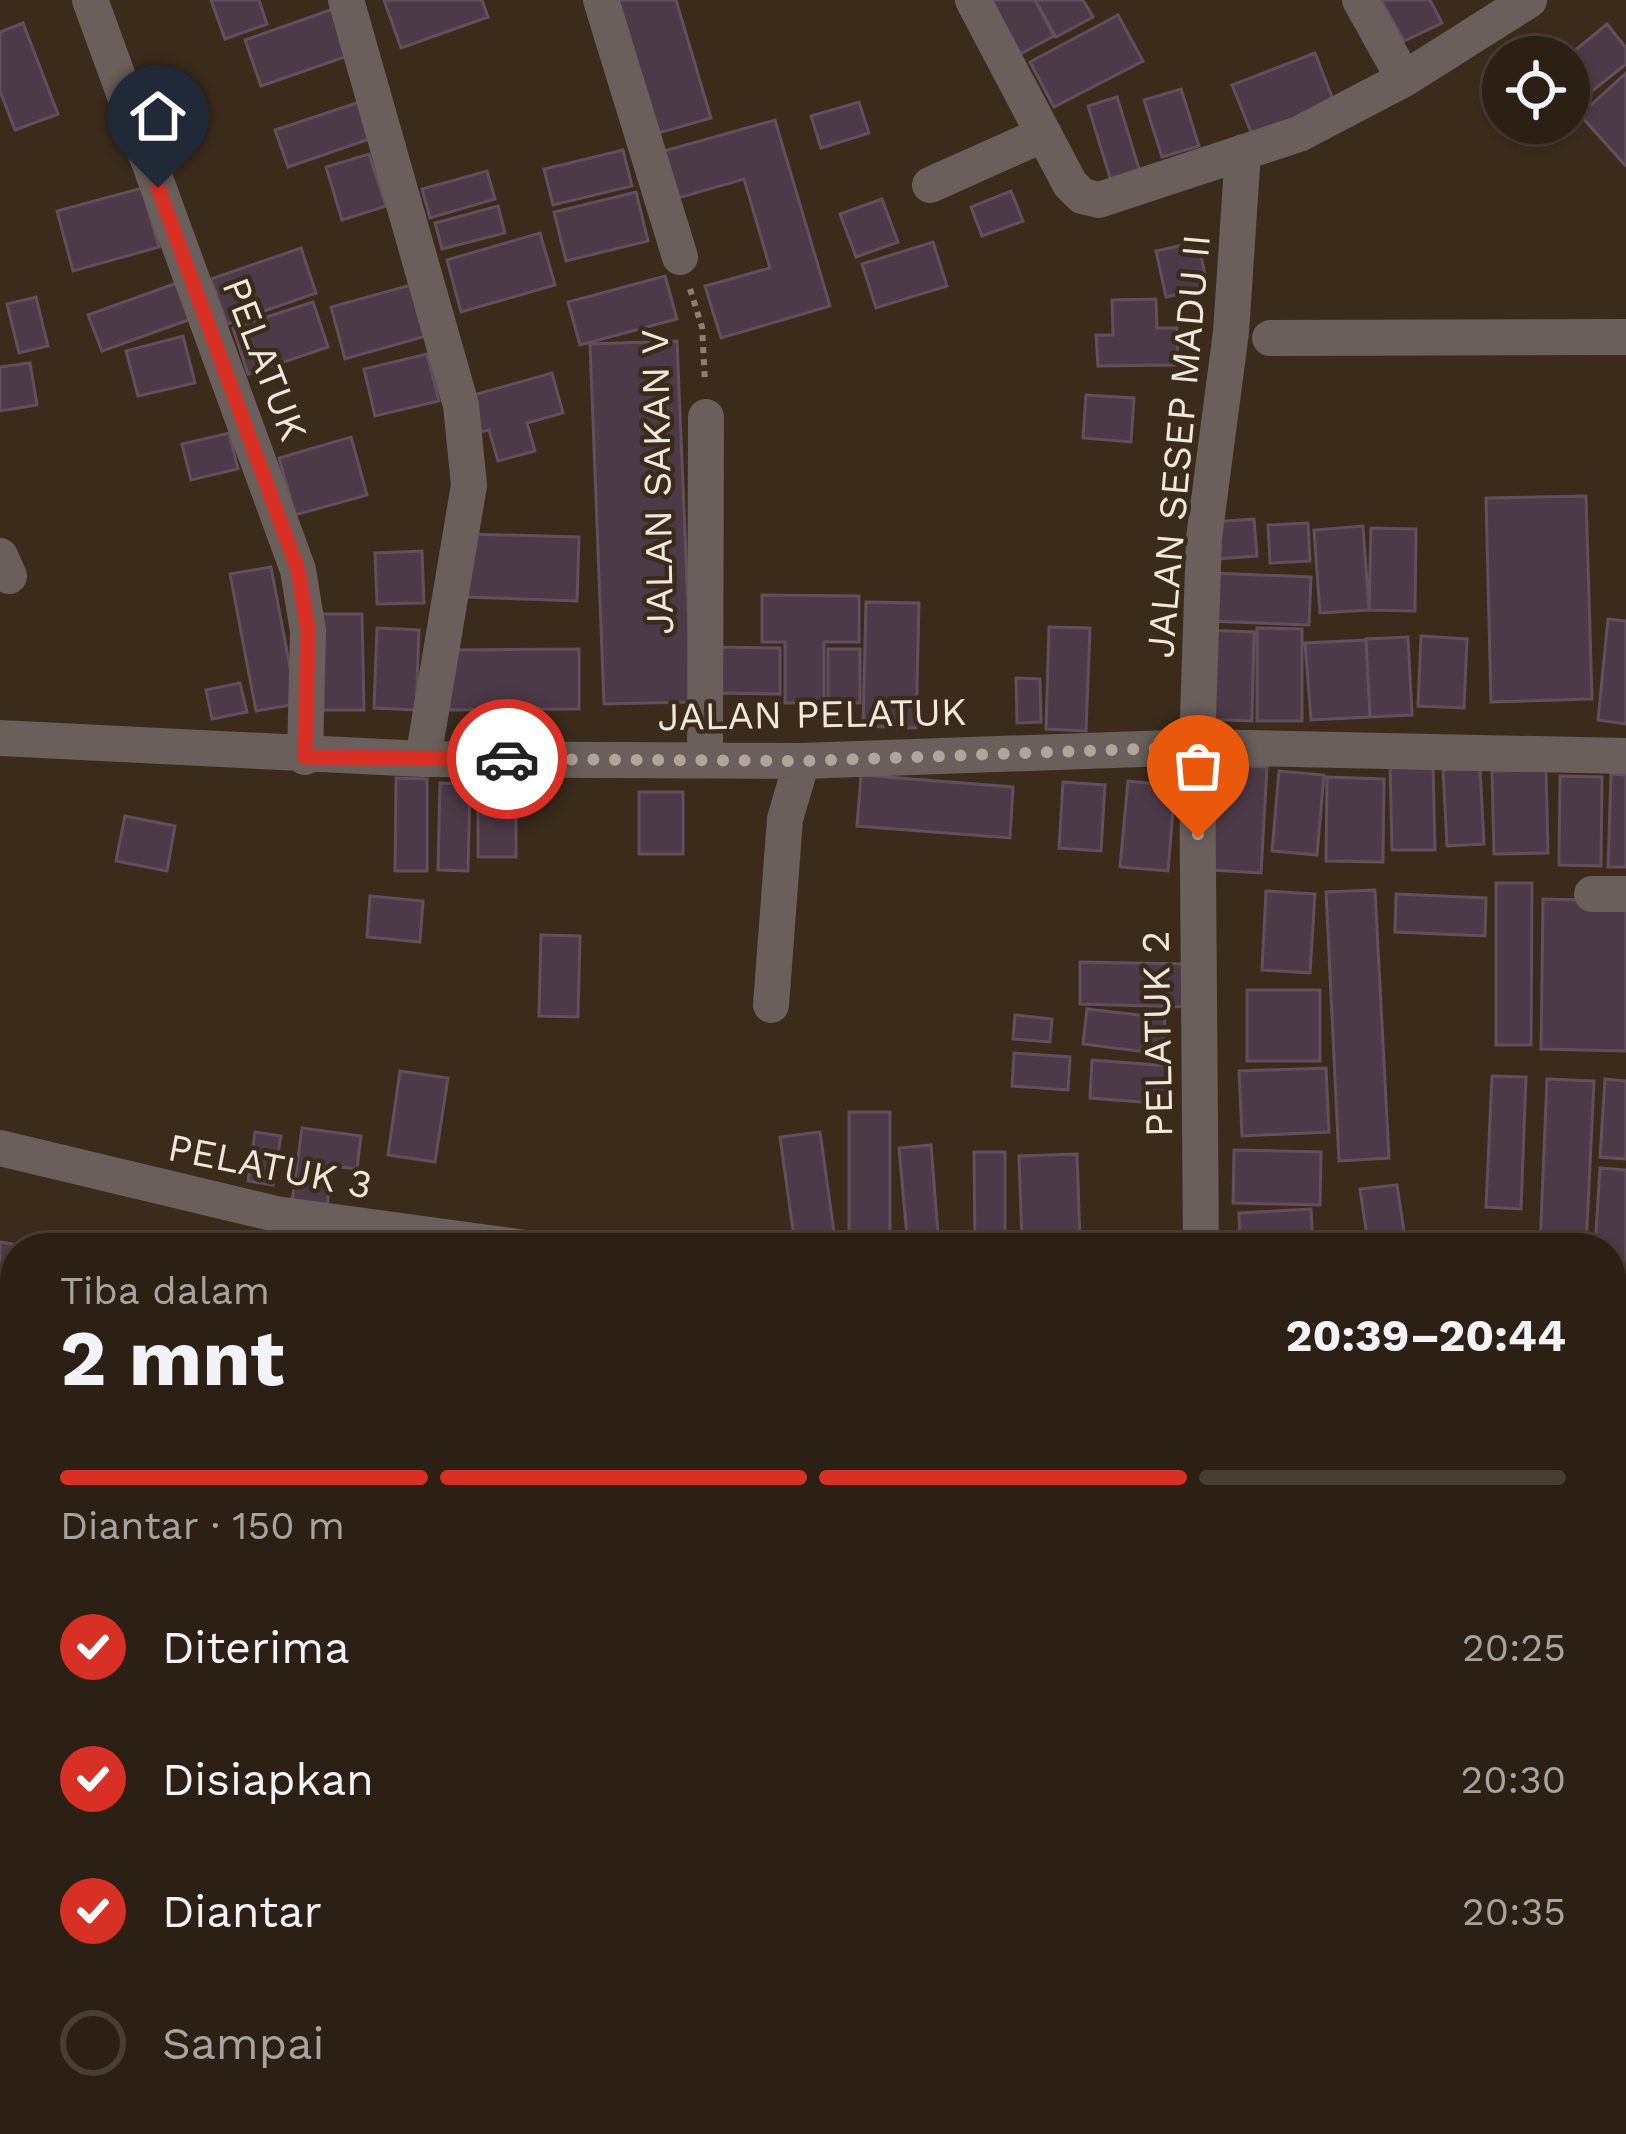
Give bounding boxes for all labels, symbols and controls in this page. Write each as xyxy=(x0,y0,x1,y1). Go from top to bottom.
map controls xyxy=(1482,36,1590,144)
button: locate xyxy=(1482,36,1590,144)
pin xyxy=(107,65,209,188)
icon: home xyxy=(125,83,191,149)
street label: JALAN SESEP MADU II xyxy=(1137,232,1219,660)
street label: PELATUK xyxy=(213,271,317,447)
street label: JALAN SAKAN V xyxy=(632,329,682,635)
street label: JALAN PELATUK xyxy=(657,689,967,739)
courier xyxy=(447,699,567,819)
pin xyxy=(1147,715,1249,838)
icon: car xyxy=(474,726,540,792)
icon: bag xyxy=(1165,733,1231,799)
street label: PELATUK 2 xyxy=(1133,930,1181,1138)
street label: PELATUK 3 xyxy=(164,1124,376,1208)
text: Tiba dalam xyxy=(60,1268,270,1313)
text: 20:39–20:44 xyxy=(1286,1309,1566,1362)
text: 2 mnt xyxy=(60,1312,284,1404)
text: Diantar · 150 m xyxy=(60,1503,345,1548)
icon: check xyxy=(60,1614,126,1680)
text: Diterima xyxy=(162,1621,350,1674)
text: 20:25 xyxy=(1462,1625,1566,1670)
icon: check xyxy=(60,1746,126,1812)
text: Disiapkan xyxy=(162,1753,374,1806)
text: 20:30 xyxy=(1460,1757,1566,1802)
icon: check xyxy=(60,1878,126,1944)
text: Diantar xyxy=(162,1885,322,1938)
text: 20:35 xyxy=(1462,1889,1566,1934)
text: Sampai xyxy=(162,2017,324,2070)

